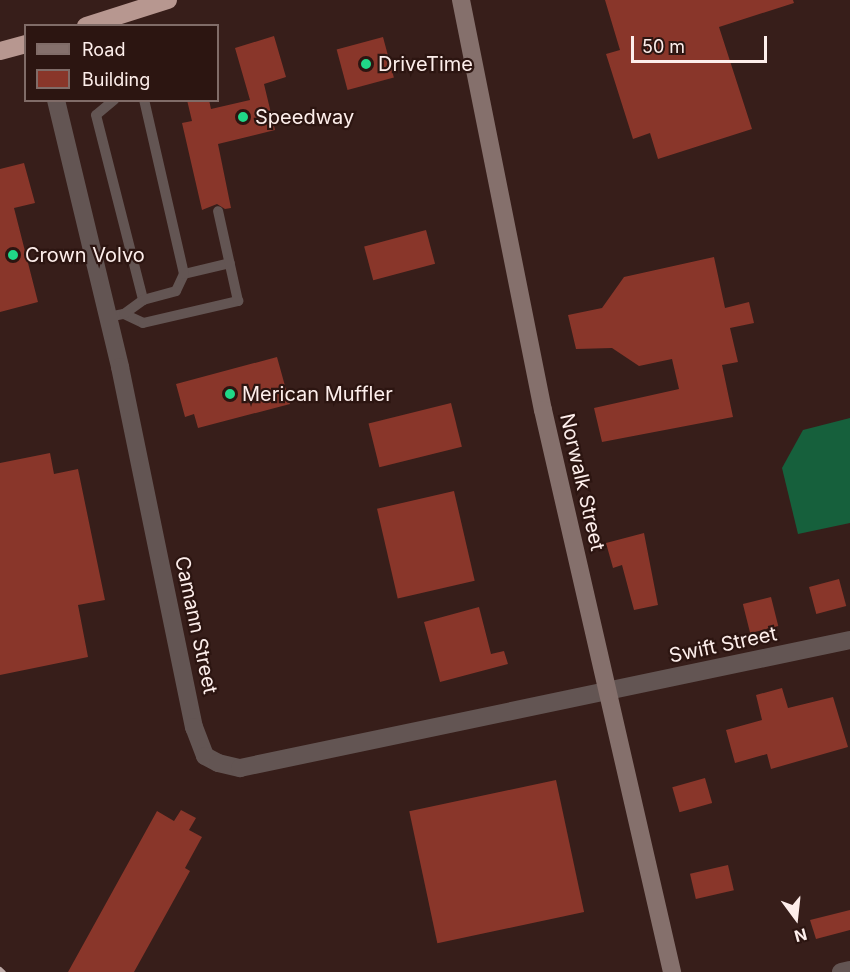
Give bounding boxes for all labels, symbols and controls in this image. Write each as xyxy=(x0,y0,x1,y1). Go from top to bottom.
legend xyxy=(24,24,219,102)
scale bar xyxy=(634,24,770,62)
text: 50 m xyxy=(642,36,685,57)
text: Road xyxy=(82,39,125,60)
place label: DriveTime xyxy=(378,52,473,76)
marker: DriveTime xyxy=(359,57,373,71)
text: Building xyxy=(82,69,150,90)
place label: Speedway xyxy=(255,105,354,129)
marker: Speedway xyxy=(236,110,250,124)
place label: Crown Volvo xyxy=(25,243,145,267)
marker: Crown Volvo xyxy=(6,248,20,262)
place label: Merican Muffler xyxy=(242,382,393,406)
marker: Merican Muffler xyxy=(223,387,237,401)
street label: Norwalk Street xyxy=(555,411,609,553)
street label: Camann Street xyxy=(170,554,222,696)
street label: Swift Street xyxy=(667,622,779,668)
north arrow xyxy=(766,888,826,948)
text: N xyxy=(792,924,809,947)

